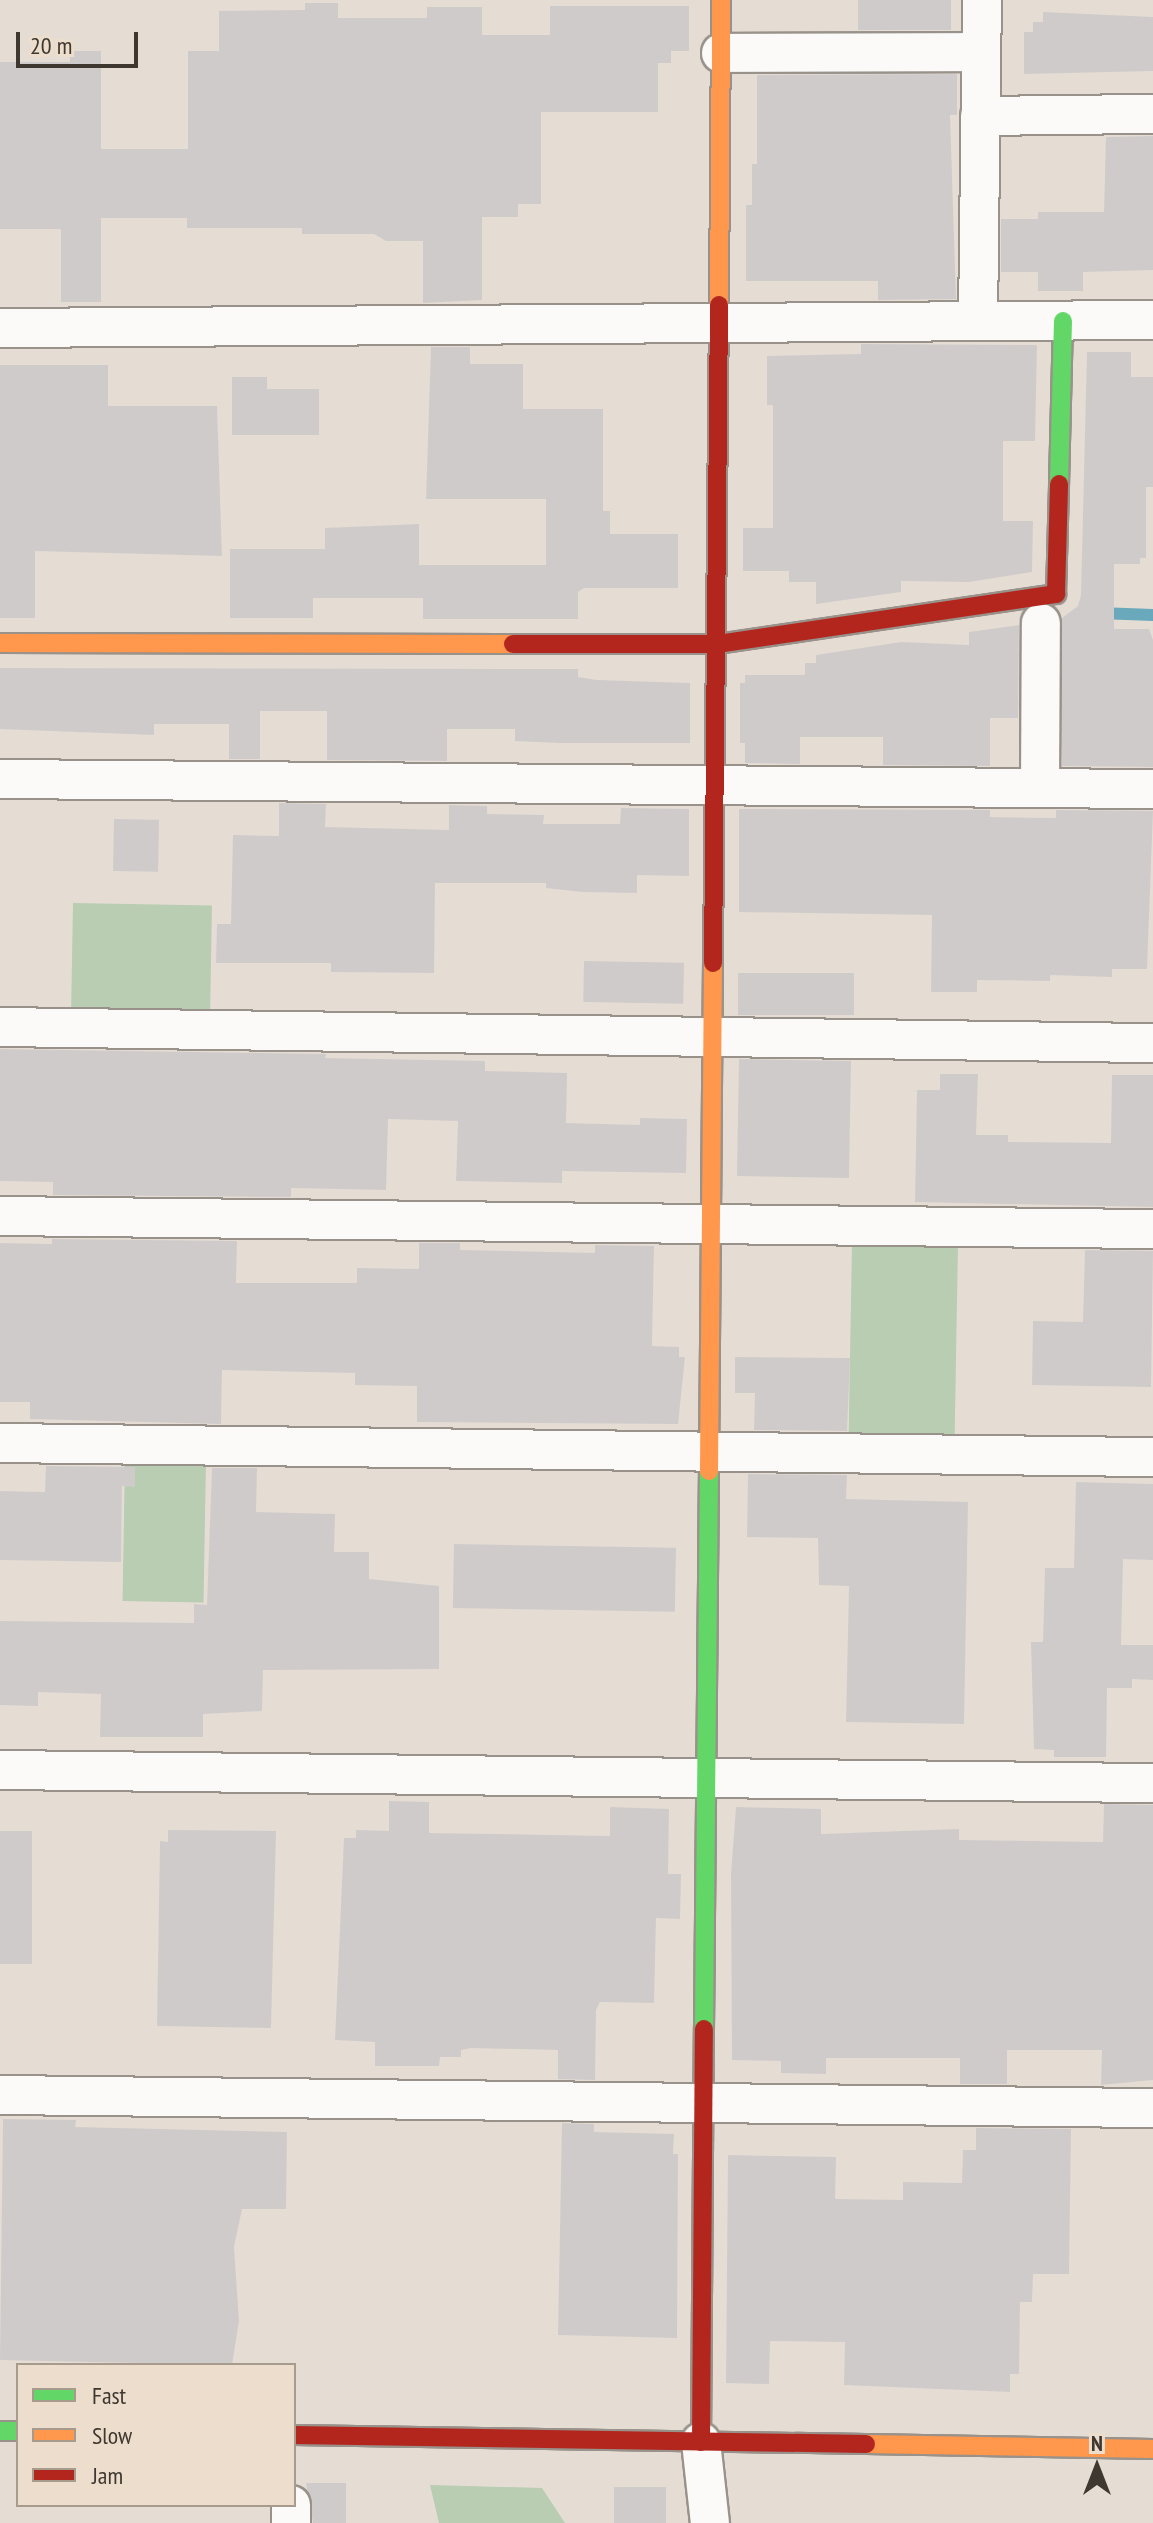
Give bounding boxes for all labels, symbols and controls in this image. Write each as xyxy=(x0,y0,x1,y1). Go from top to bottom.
scale bar xyxy=(20,16,142,66)
text: 20 m xyxy=(30,30,72,61)
legend xyxy=(16,2363,296,2507)
text: Fast xyxy=(92,2380,126,2411)
text: Slow xyxy=(92,2420,132,2451)
north arrow xyxy=(1057,2427,1137,2507)
text: N xyxy=(1091,2429,1103,2457)
text: Jam xyxy=(92,2460,123,2491)

